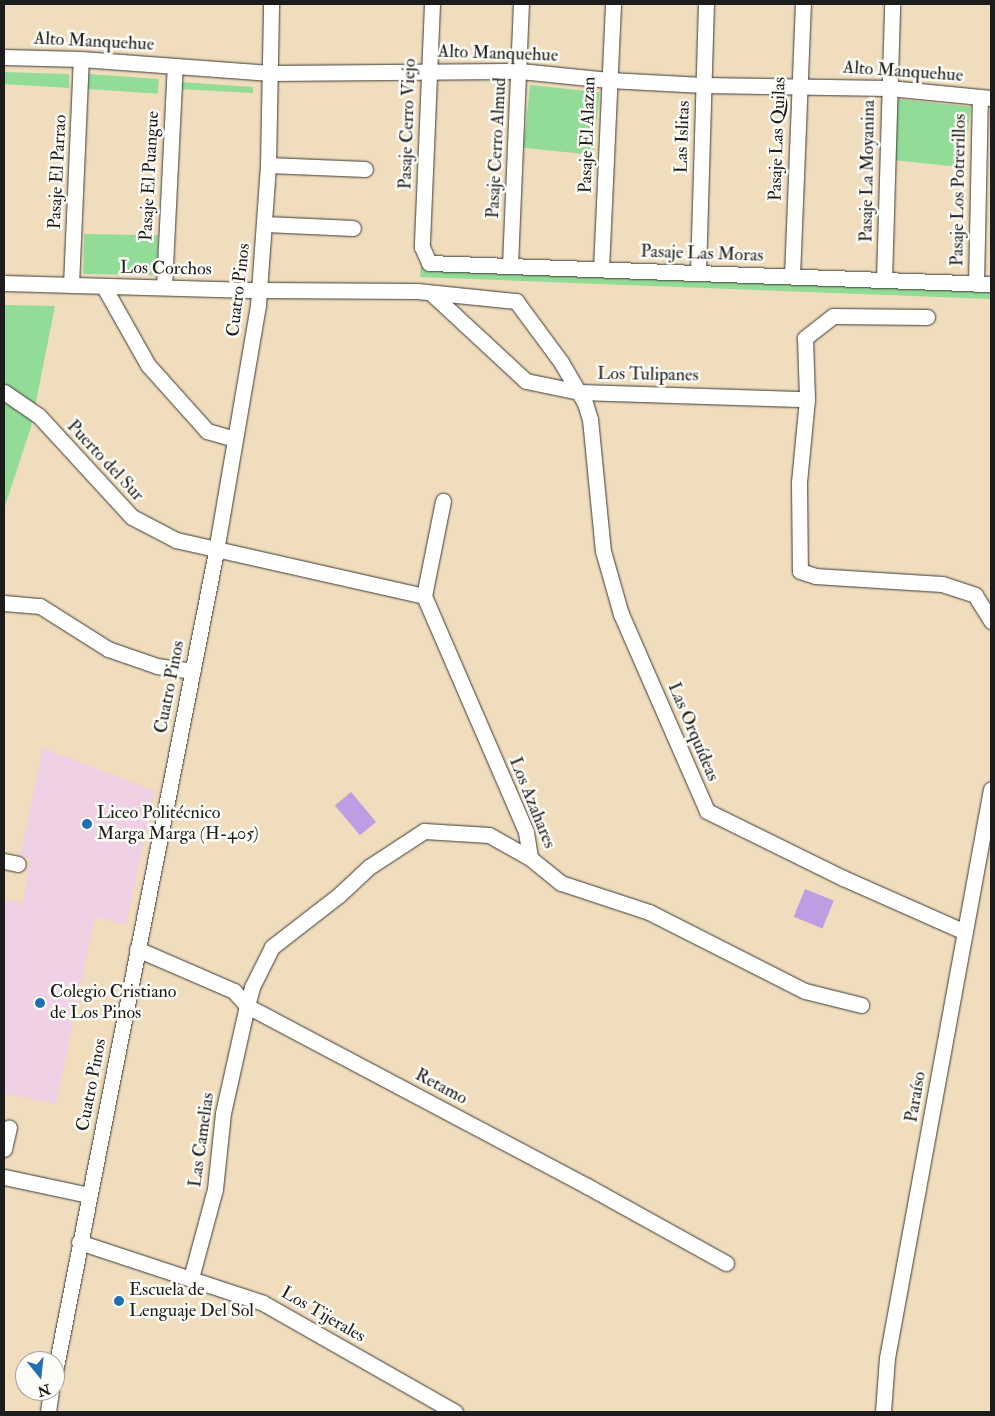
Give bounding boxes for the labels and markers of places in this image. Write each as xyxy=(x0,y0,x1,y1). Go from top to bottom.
place label: Liceo Politécnico Marga Marga (H-405) xyxy=(97,803,259,846)
marker: Liceo Politécnico Marga Marga (H-405) xyxy=(81,818,93,830)
place label: Colegio Cristiano de Los Pinos xyxy=(50,982,176,1024)
marker: Colegio Cristiano de Los Pinos xyxy=(34,997,46,1009)
place label: Escuela de Lenguaje Del Sol xyxy=(129,1280,254,1322)
marker: Escuela de Lenguaje Del Sol xyxy=(113,1295,125,1307)

